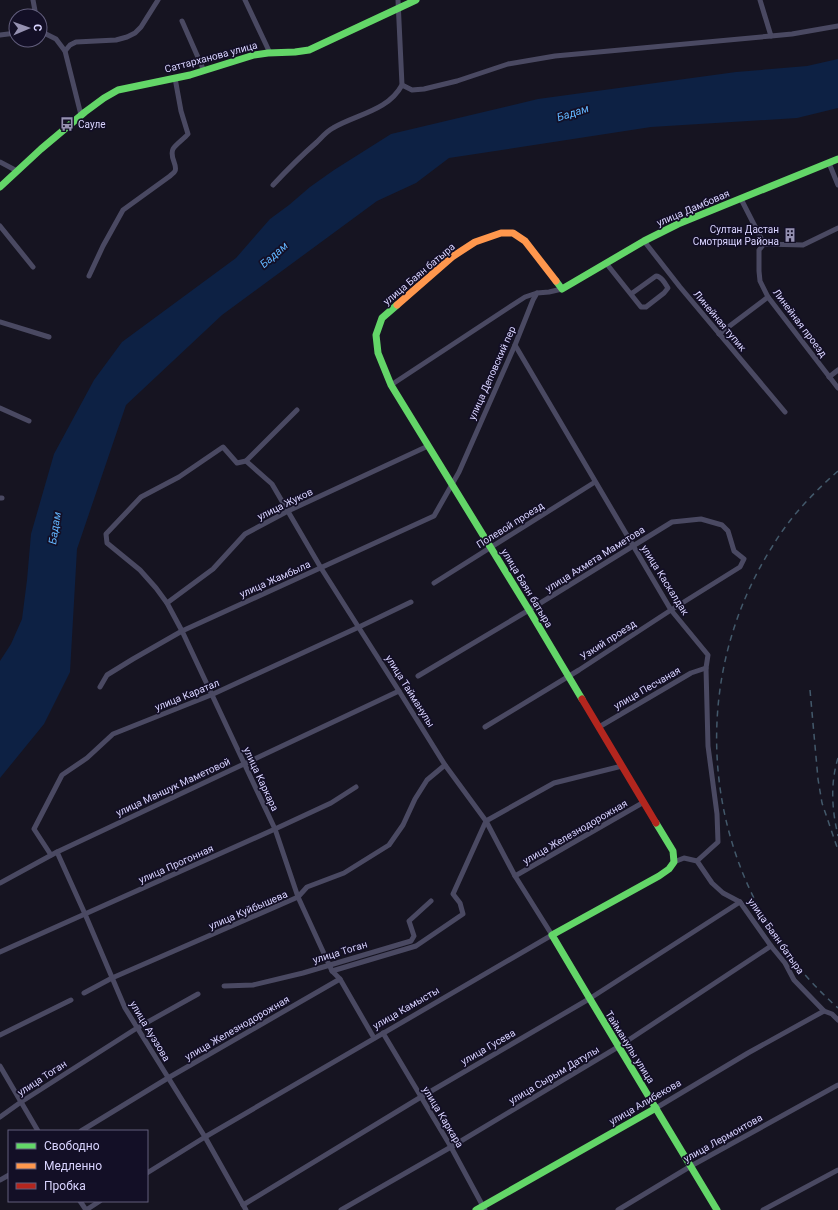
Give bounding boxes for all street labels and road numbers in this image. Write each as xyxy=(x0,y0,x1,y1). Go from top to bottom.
street label: Саттарханова улица xyxy=(164,39,258,75)
street label: улица Дамбовая xyxy=(655,188,731,228)
street label: улица Баян батыра xyxy=(381,241,457,307)
street label: Линейная проезд xyxy=(771,287,829,359)
street label: Линейная тупик xyxy=(692,289,749,354)
street label: улица Деповский пер xyxy=(466,324,518,422)
street label: улица Жуков xyxy=(255,486,315,522)
street label: Полевой проезд xyxy=(474,500,546,550)
street label: улица Ахмета Маметова xyxy=(543,524,647,594)
street label: улица Каскалдак xyxy=(639,543,691,618)
street label: улица Баян батыра xyxy=(499,547,555,629)
street label: улица Жамбыла xyxy=(238,558,312,600)
street label: Узкий проезд xyxy=(578,618,638,662)
street label: улица Тайманулы xyxy=(383,653,437,729)
street label: улица Песчаная xyxy=(612,664,682,712)
street label: улица Каратал xyxy=(153,677,221,713)
street label: улица Каркара xyxy=(241,745,281,813)
street label: улица Маншук Маметовой xyxy=(114,756,232,818)
street label: улица Железнодорожная xyxy=(521,798,629,866)
street label: улица Прогонная xyxy=(137,843,215,885)
street label: улица Куйбышева xyxy=(207,888,289,932)
street label: улица Баян батыра xyxy=(746,896,806,976)
street label: улица Тоган xyxy=(311,939,369,965)
street label: улица Камысты xyxy=(371,985,441,1031)
street label: улица Железнодорожная xyxy=(183,994,291,1062)
street label: улица Ауэзова xyxy=(128,999,172,1063)
street label: Тайманулы улица xyxy=(603,1009,657,1085)
street label: улица Гусева xyxy=(459,1027,517,1067)
street label: улица Сырым Датулы xyxy=(507,1044,601,1106)
street label: улица Тоган xyxy=(15,1058,69,1098)
street label: улица Алибекова xyxy=(607,1077,683,1127)
street label: улица Каркара xyxy=(420,1084,466,1150)
street label: улица Лермонтова xyxy=(682,1112,764,1164)

